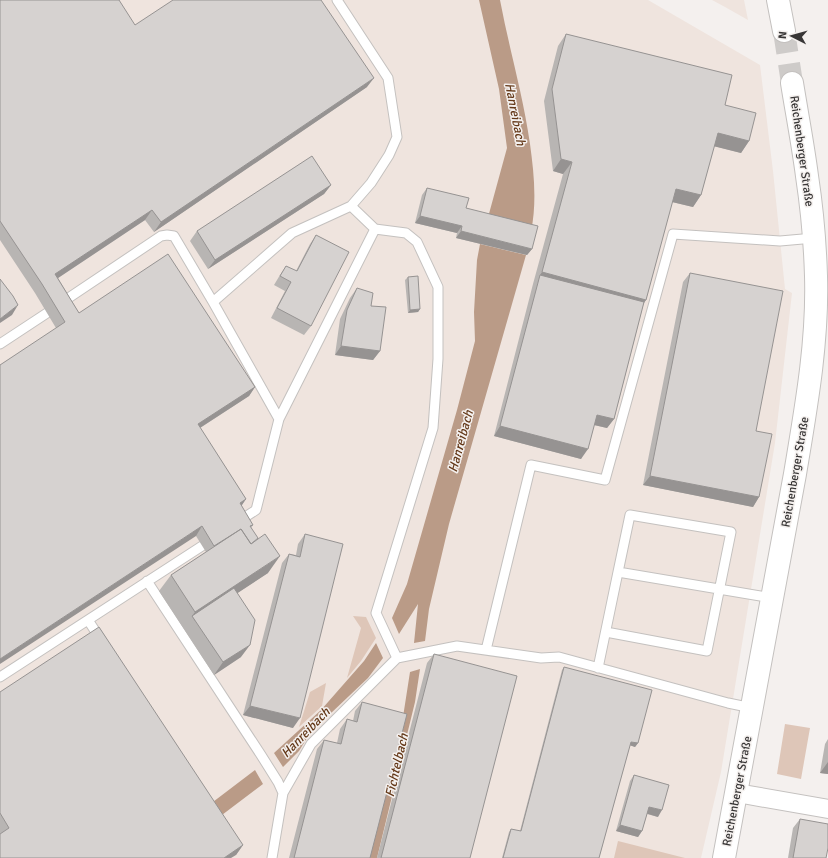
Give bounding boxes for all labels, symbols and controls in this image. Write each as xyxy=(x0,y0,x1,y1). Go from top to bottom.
north arrow xyxy=(772,16,812,56)
text: N xyxy=(776,31,789,39)
water label: Hanreibach xyxy=(501,81,529,148)
street label: Reichenberger Straße xyxy=(786,95,817,208)
water label: Hanreibach xyxy=(445,408,477,474)
street label: Reichenberger Straße xyxy=(778,416,813,528)
water label: Hanreibach xyxy=(278,704,334,761)
water label: Fichtelbach xyxy=(382,731,412,799)
street label: Reichenberger Straße xyxy=(719,735,756,847)

